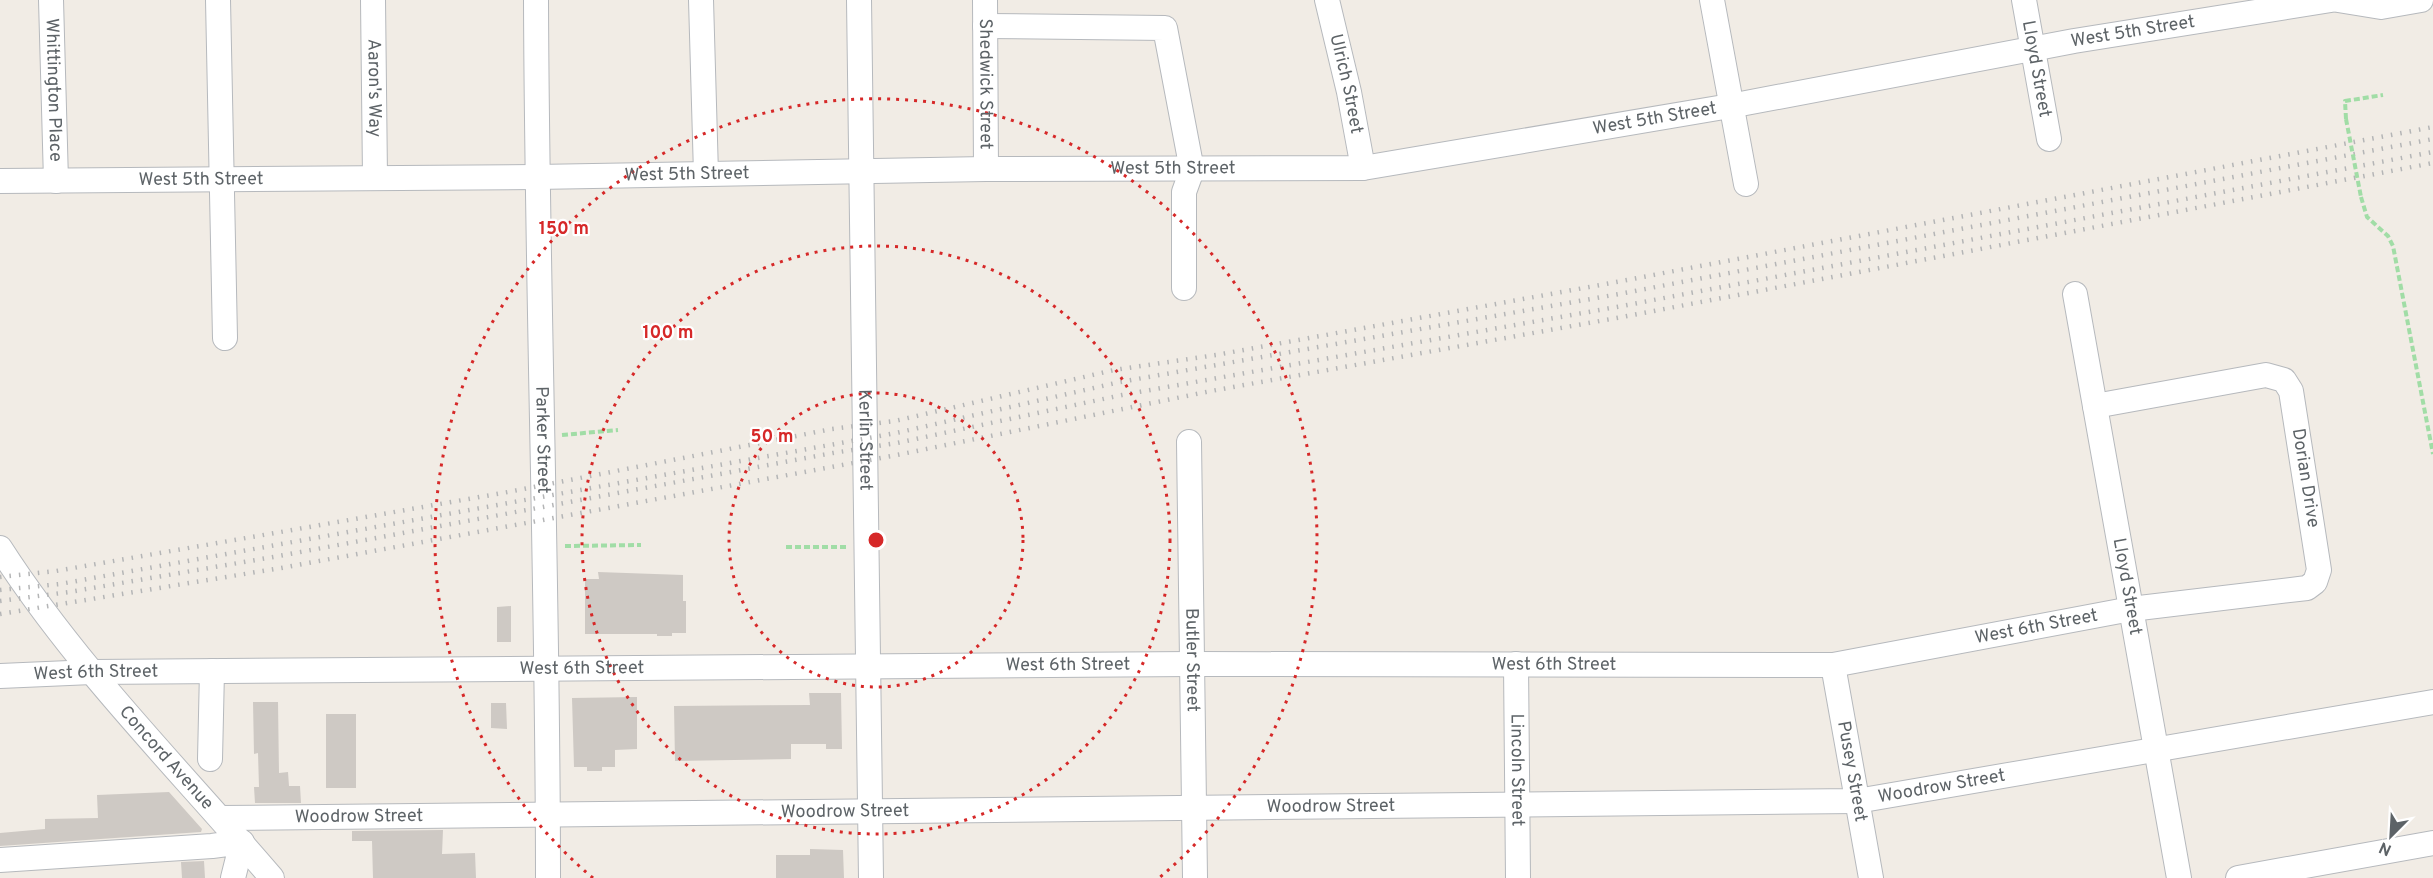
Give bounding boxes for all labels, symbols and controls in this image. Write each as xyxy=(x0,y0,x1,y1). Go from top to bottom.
street label: West 5th Street xyxy=(2069,10,2197,53)
street label: Whittington Place xyxy=(40,18,67,162)
street label: Shedwick Street xyxy=(974,18,997,150)
street label: Lloyd Street xyxy=(2016,19,2056,119)
street label: Ulrich Street xyxy=(1324,32,1368,136)
street label: Aaron's Way xyxy=(362,39,386,137)
street label: West 5th Street xyxy=(1591,97,1718,140)
street label: West 5th Street xyxy=(1110,157,1236,180)
street label: West 5th Street xyxy=(624,162,750,187)
street label: West 5th Street xyxy=(138,168,264,191)
text: 150 m xyxy=(539,218,589,241)
text: 100 m xyxy=(642,322,694,345)
street label: Parker Street xyxy=(530,386,555,494)
street label: Kerlin Street xyxy=(853,389,877,491)
text: 50 m xyxy=(750,426,794,449)
street label: Dorian Drive xyxy=(2286,427,2324,529)
centre of rings xyxy=(866,530,886,550)
street label: Lloyd Street xyxy=(2107,536,2147,637)
street label: West 6th Street xyxy=(1973,604,2100,650)
street label: Butler Street xyxy=(1180,608,1204,712)
street label: West 6th Street xyxy=(1005,653,1130,677)
street label: West 6th Street xyxy=(1491,653,1616,676)
street label: West 6th Street xyxy=(519,656,644,680)
street label: West 6th Street xyxy=(33,660,158,686)
street label: Concord Avenue xyxy=(114,701,218,815)
street label: Lincoln Street xyxy=(1505,713,1529,827)
street label: Pusey Street xyxy=(1832,719,1872,824)
street label: Woodrow Street xyxy=(1876,764,2007,809)
street label: Woodrow Street xyxy=(1266,794,1395,819)
street label: Woodrow Street xyxy=(780,799,909,824)
street label: Woodrow Street xyxy=(295,804,423,829)
north arrow xyxy=(2361,806,2421,866)
text: N xyxy=(2376,836,2395,859)

